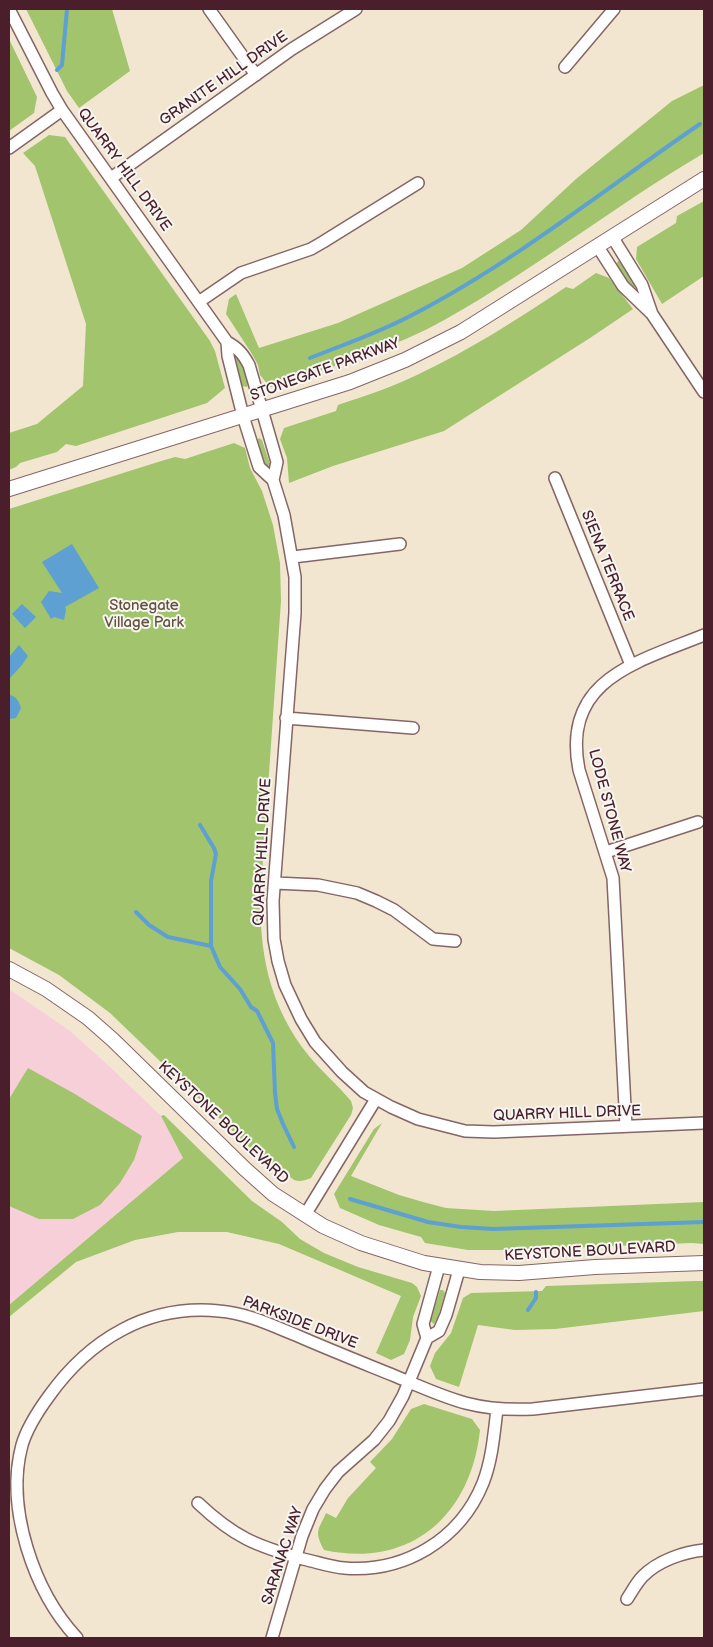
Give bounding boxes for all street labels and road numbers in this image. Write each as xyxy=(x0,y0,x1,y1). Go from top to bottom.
street label: GRANITE HILL DRIVE xyxy=(156,28,292,130)
street label: QUARRY HILL DRIVE xyxy=(73,105,175,235)
street label: STONEGATE PARKWAY xyxy=(248,335,402,405)
street label: SIENA TERRACE xyxy=(577,508,637,624)
street label: LODE STONE WAY xyxy=(584,747,634,875)
street label: QUARRY HILL DRIVE xyxy=(250,778,276,926)
street label: KEYSTONE BOULEVARD xyxy=(154,1058,292,1188)
street label: QUARRY HILL DRIVE xyxy=(493,1102,641,1126)
street label: KEYSTONE BOULEVARD xyxy=(504,1239,676,1265)
street label: PARKSIDE DRIVE xyxy=(240,1293,360,1353)
street label: SARANAC WAY xyxy=(259,1505,307,1607)

